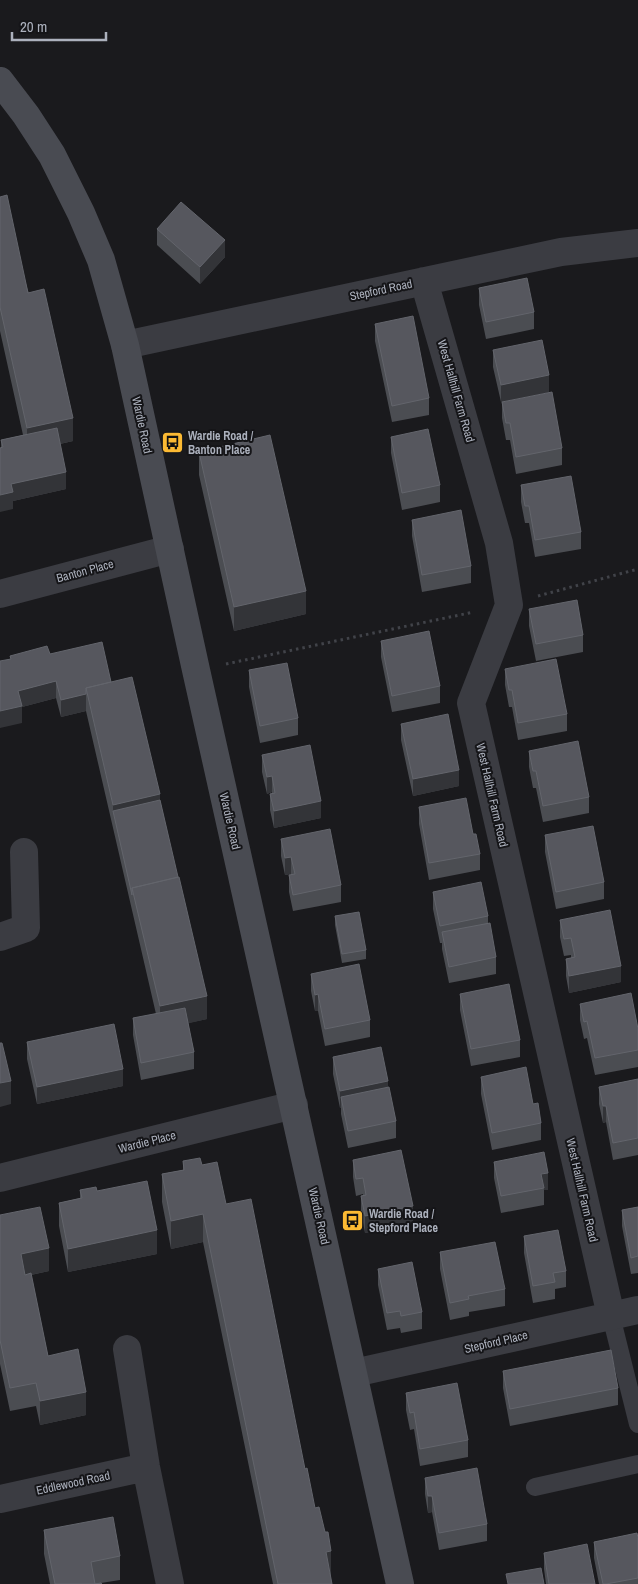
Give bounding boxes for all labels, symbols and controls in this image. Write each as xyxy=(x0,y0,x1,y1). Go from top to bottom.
scale bar xyxy=(12,10,106,42)
text: 20 m xyxy=(20,16,47,37)
street label: Stepford Road xyxy=(348,276,414,304)
street label: West Hallhill Farm Road xyxy=(434,338,478,444)
street label: Wardie Road xyxy=(128,395,156,455)
place label: Wardie Road / Banton Place xyxy=(188,428,254,458)
bus stop icon: Wardie Road / Banton Place xyxy=(160,431,184,455)
street label: Banton Place xyxy=(55,556,115,586)
street label: West Hallhill Farm Road xyxy=(472,742,512,848)
street label: Wardie Road xyxy=(216,791,244,851)
street label: Wardie Place xyxy=(117,1127,177,1157)
street label: West Hallhill Farm Road xyxy=(562,1137,602,1243)
street label: Wardie Road xyxy=(305,1186,333,1246)
place label: Wardie Road / Stepford Place xyxy=(369,1206,438,1236)
bus stop icon: Wardie Road / Stepford Place xyxy=(341,1209,365,1233)
street label: Stepford Place xyxy=(463,1327,529,1357)
street label: Eddlewood Road xyxy=(35,1467,111,1499)

